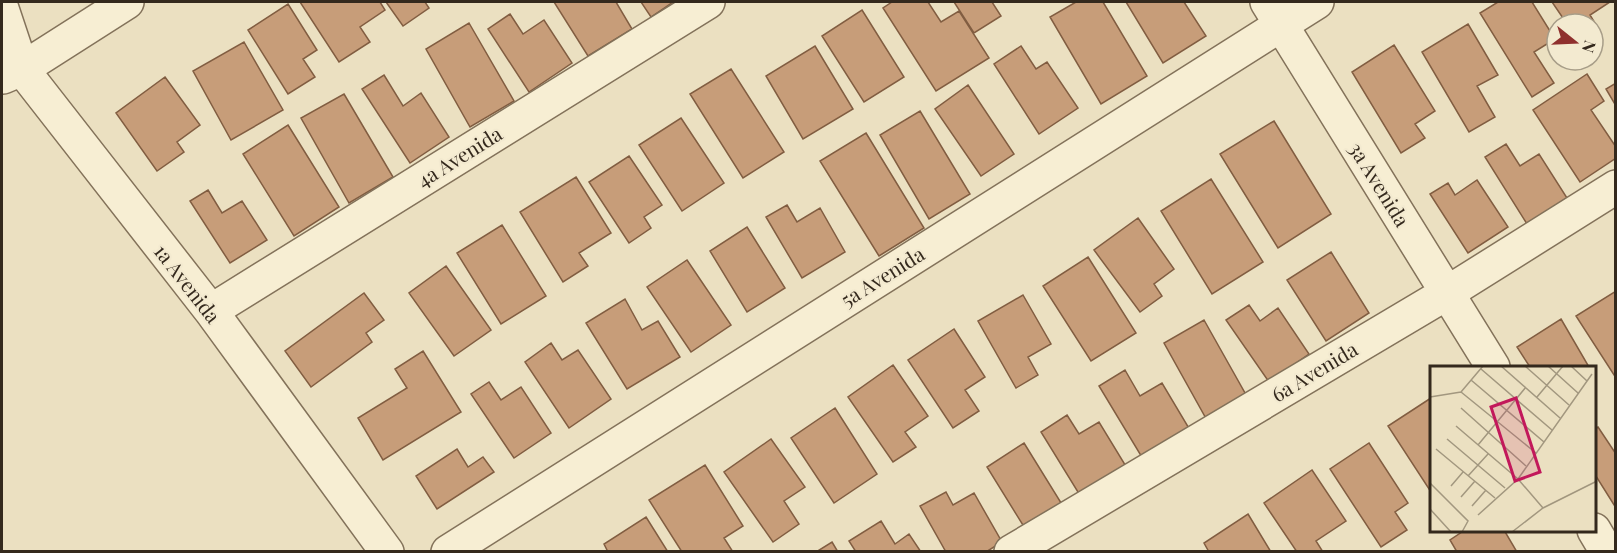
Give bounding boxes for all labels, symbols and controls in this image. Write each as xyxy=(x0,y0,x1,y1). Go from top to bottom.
north arrow xyxy=(1545,12,1605,72)
text: N xyxy=(1578,38,1602,56)
street label: 4a Avenida xyxy=(411,119,507,193)
street label: 3a Avenida xyxy=(1343,137,1417,231)
street label: 1a Avenida xyxy=(149,238,227,328)
street label: 5a Avenida xyxy=(835,240,929,312)
street label: 6a Avenida xyxy=(1266,335,1362,407)
inset map xyxy=(1430,366,1596,532)

